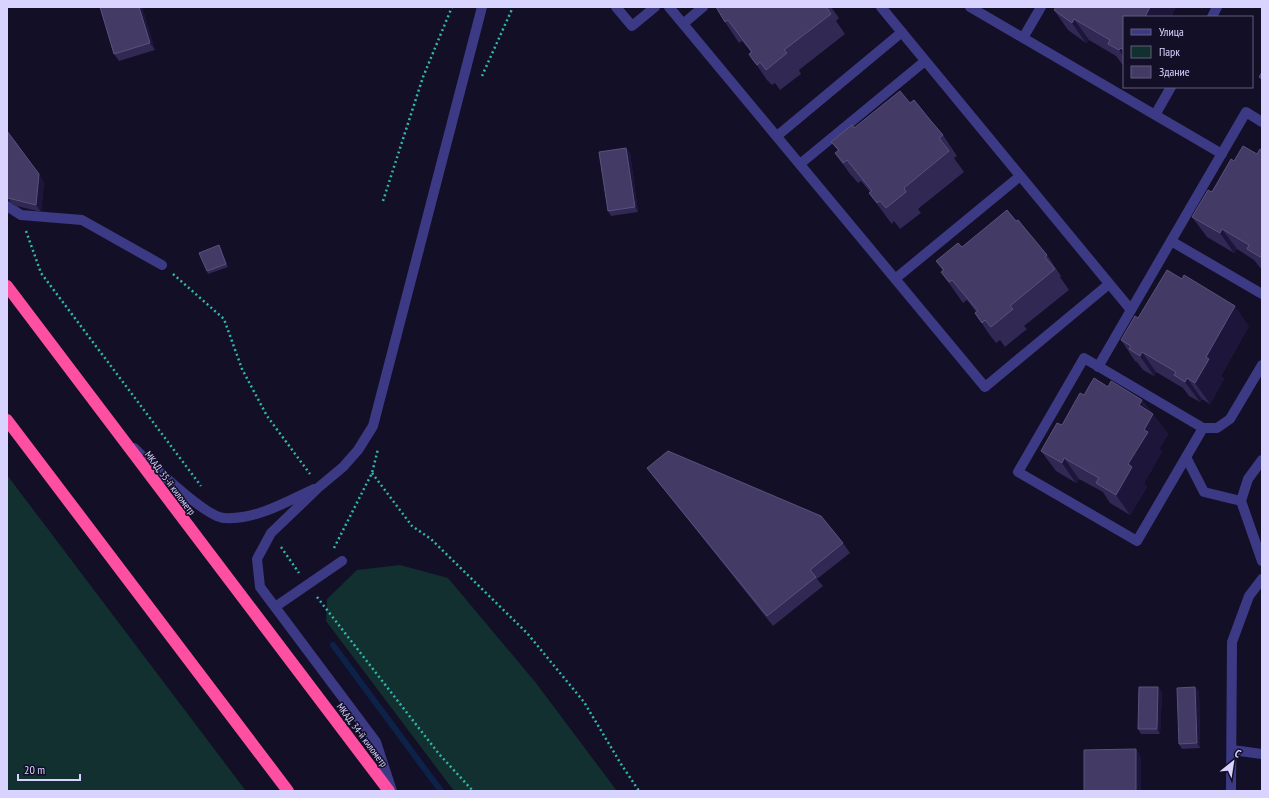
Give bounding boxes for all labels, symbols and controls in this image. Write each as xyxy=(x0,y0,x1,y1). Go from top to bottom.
legend xyxy=(1123,16,1253,88)
text: Улица xyxy=(1159,24,1184,39)
text: Парк xyxy=(1159,44,1180,59)
text: Здание xyxy=(1159,64,1190,79)
street label: МКАД, 35-й километр xyxy=(142,448,198,518)
street label: МКАД, 34-й километр xyxy=(334,700,390,770)
north arrow xyxy=(1213,742,1253,782)
text: С xyxy=(1232,746,1244,761)
scale bar xyxy=(18,756,80,782)
text: 20 m xyxy=(24,762,45,777)

